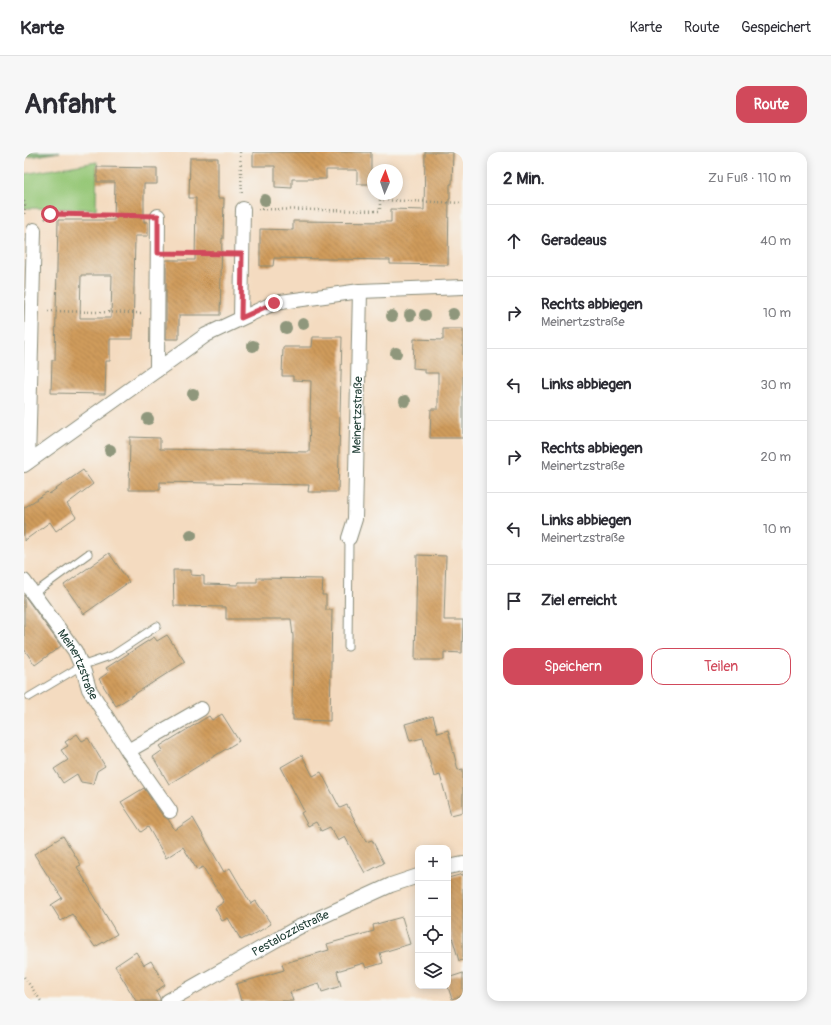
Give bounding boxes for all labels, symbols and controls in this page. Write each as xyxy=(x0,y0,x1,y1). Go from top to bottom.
text: Karte xyxy=(20,16,64,40)
text: Karte xyxy=(630,19,662,36)
text: Route xyxy=(684,19,719,36)
text: Gespeichert xyxy=(741,19,811,36)
button: Route xyxy=(736,86,807,123)
text: Anfahrt xyxy=(24,87,116,122)
north arrow xyxy=(367,164,403,200)
text: 2 Min. xyxy=(503,168,545,189)
text: Zu Fuß · 110 m xyxy=(708,170,791,186)
route start xyxy=(41,205,59,223)
icon: ahead xyxy=(503,230,525,252)
text: Geradeaus xyxy=(541,231,607,250)
text: 40 m xyxy=(760,233,791,249)
route end xyxy=(265,294,283,312)
text: Rechts abbiegen xyxy=(541,295,643,314)
icon: right xyxy=(503,302,525,324)
text: 10 m xyxy=(763,305,791,321)
text: Meinertzstraße xyxy=(541,314,625,330)
icon: left xyxy=(503,374,525,396)
text: Links abbiegen xyxy=(541,375,632,394)
street label: Meinertzstraße xyxy=(349,376,366,454)
text: 30 m xyxy=(761,377,791,393)
text: Rechts abbiegen xyxy=(541,439,643,458)
icon: right xyxy=(503,446,525,468)
text: 20 m xyxy=(760,449,791,465)
text: Meinertzstraße xyxy=(541,458,625,474)
text: Links abbiegen xyxy=(541,511,632,530)
icon: left xyxy=(503,518,525,540)
text: 10 m xyxy=(763,521,791,537)
text: Meinertzstraße xyxy=(541,530,625,546)
icon: arrive xyxy=(503,590,525,612)
text: Ziel erreicht xyxy=(541,591,617,610)
street label: Meinertzstraße xyxy=(54,626,101,703)
button: Speichern xyxy=(503,648,643,685)
button: Teilen xyxy=(651,648,791,685)
map controls xyxy=(415,845,451,989)
button: + xyxy=(415,845,451,881)
button: − xyxy=(415,881,451,917)
street label: Pestalozzistraße xyxy=(249,907,331,959)
button: locate xyxy=(415,917,451,953)
button: layers xyxy=(415,953,451,989)

